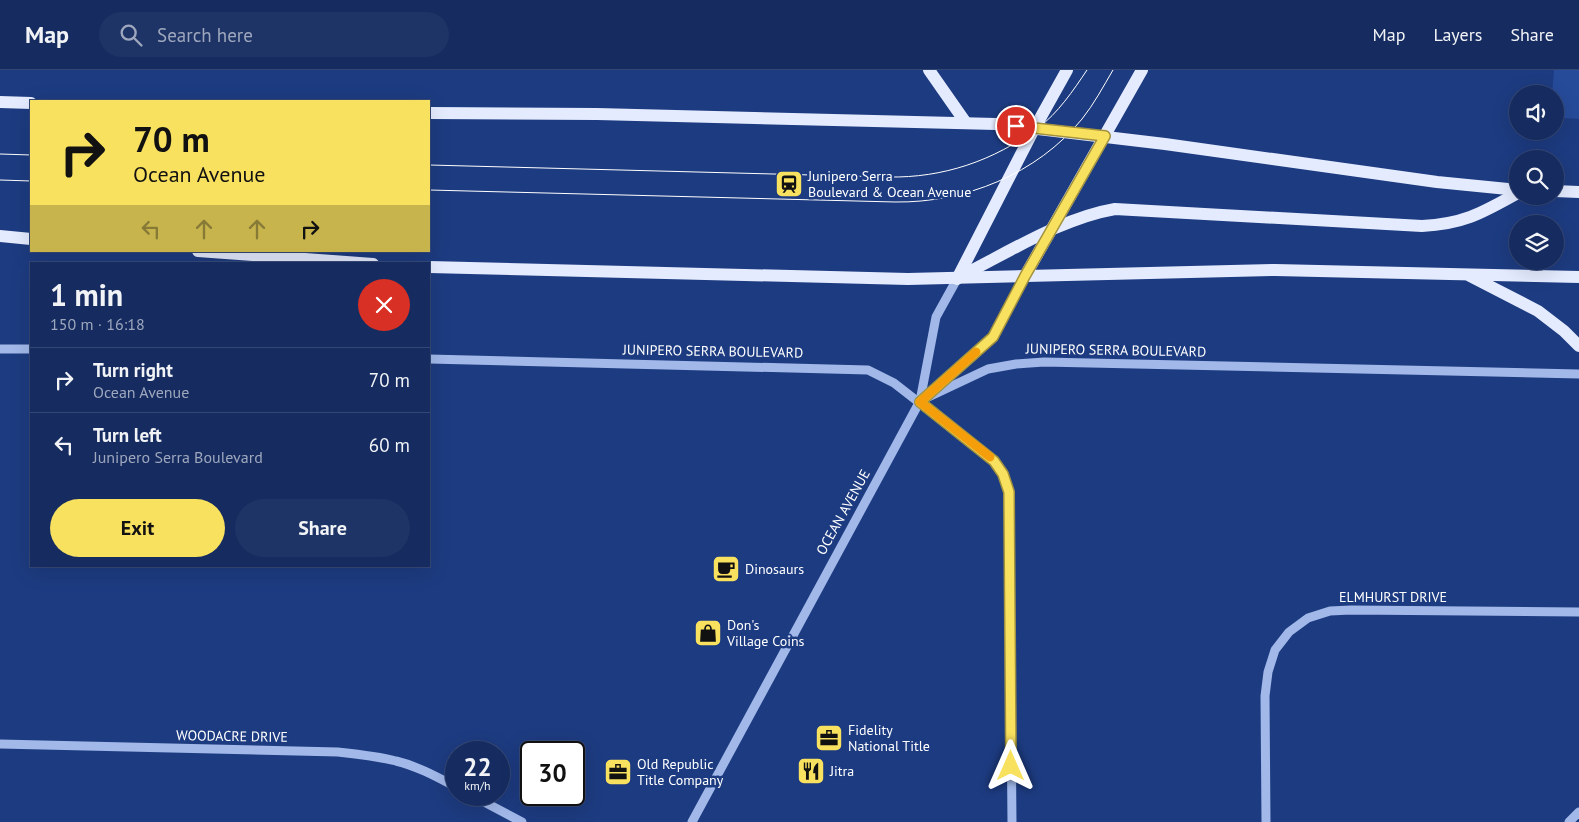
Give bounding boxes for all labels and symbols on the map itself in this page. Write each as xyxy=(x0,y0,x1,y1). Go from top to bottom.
pin xyxy=(995,105,1037,147)
place label: Junipero Serra Boulevard & Ocean Avenue xyxy=(807,167,971,201)
station icon: Junipero Serra Boulevard & Ocean Avenue xyxy=(774,169,804,199)
street label: JUNIPERO SERRA BOULEVARD xyxy=(1025,339,1206,361)
street label: JUNIPERO SERRA BOULEVARD xyxy=(622,340,803,362)
street label: OCEAN AVENUE xyxy=(812,466,874,558)
cafe icon: Dinosaurs xyxy=(711,554,741,584)
place label: Dinosaurs xyxy=(745,560,804,578)
street label: ELMHURST DRIVE xyxy=(1339,588,1447,606)
place label: Don's Village Coins xyxy=(726,616,805,650)
shop icon: Don's Village Coins xyxy=(693,618,723,648)
place label: Fidelity National Title xyxy=(848,721,930,755)
office icon: Fidelity National Title xyxy=(814,723,844,753)
street label: WOODACRE DRIVE xyxy=(176,726,288,746)
position arrow xyxy=(984,739,1036,791)
speed limit sign: 30 xyxy=(520,741,585,806)
place label: Old Republic Title Company xyxy=(637,755,724,789)
restaurant icon: Jitra xyxy=(796,756,826,786)
office icon: Old Republic Title Company xyxy=(603,757,633,787)
place label: Jitra xyxy=(829,762,854,780)

